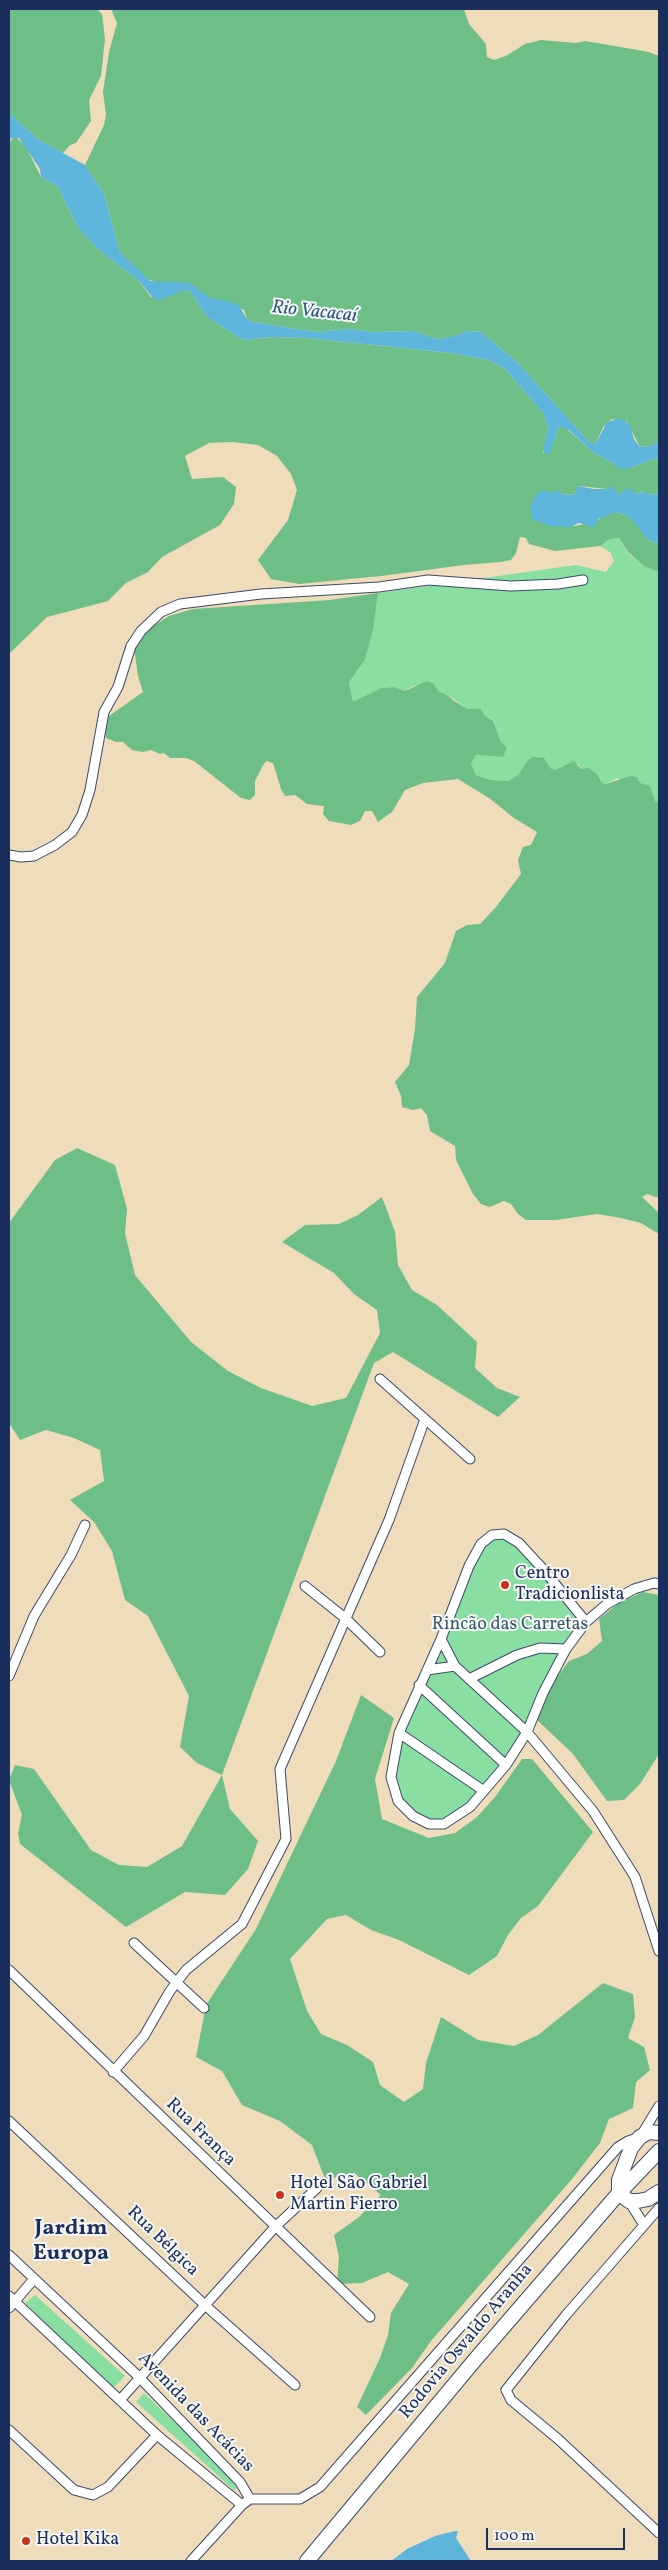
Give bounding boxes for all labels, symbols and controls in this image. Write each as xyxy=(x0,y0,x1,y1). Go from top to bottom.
water label: Rio Vacacaí xyxy=(270,297,358,329)
place label: Centro Tradicionlista xyxy=(515,1564,624,1606)
marker: Centro Tradicionlista xyxy=(499,1579,511,1591)
park label: Rincão das Carretas xyxy=(432,1615,588,1637)
street label: Rua França xyxy=(161,2094,239,2172)
place label: Hotel São Gabriel Martin Fierro xyxy=(290,2174,428,2216)
marker: Hotel São Gabriel Martin Fierro xyxy=(274,2189,286,2201)
street label: Rua Bélgica xyxy=(121,2202,203,2282)
district label: Jardim Europa xyxy=(33,2217,109,2268)
street label: Rodovia Osvaldo Aranha xyxy=(396,2260,538,2424)
street label: Avenida das Acácias xyxy=(132,2349,258,2477)
scale bar xyxy=(488,2518,627,2550)
text: 100 m xyxy=(494,2526,534,2547)
place label: Hotel Kika xyxy=(36,2530,119,2552)
marker: Hotel Kika xyxy=(20,2535,32,2547)

